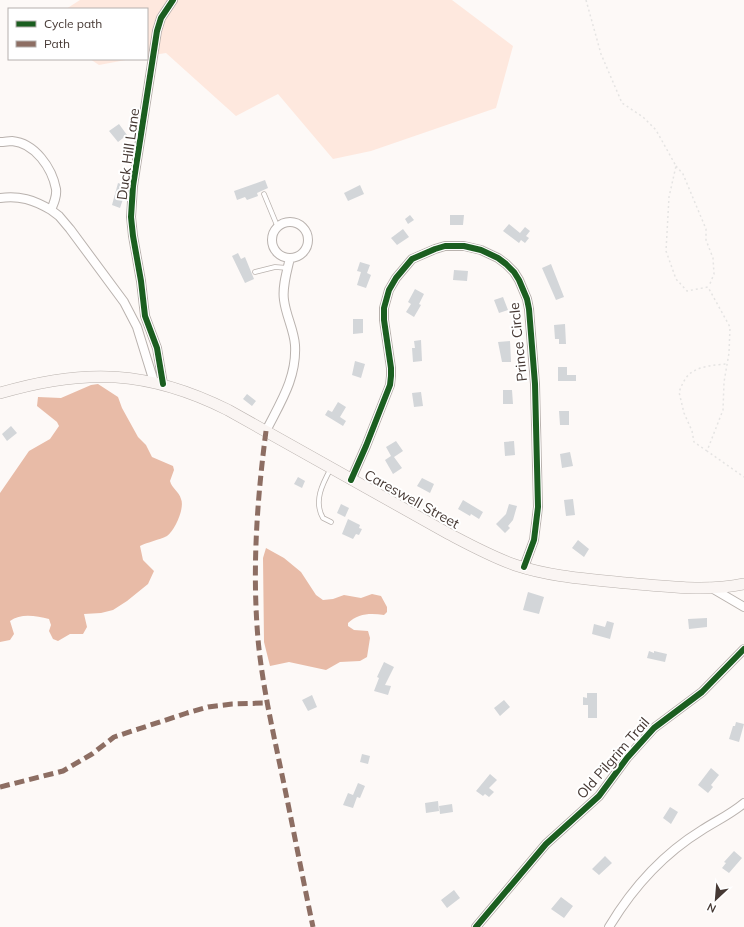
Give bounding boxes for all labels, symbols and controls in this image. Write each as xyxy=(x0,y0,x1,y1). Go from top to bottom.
legend xyxy=(8,8,148,60)
text: Cycle path xyxy=(44,16,102,31)
text: Path xyxy=(44,36,70,51)
street label: Duck Hill Lane xyxy=(113,107,143,201)
street label: Prince Circle xyxy=(505,302,531,382)
street label: Careswell Street xyxy=(361,465,463,533)
street label: Old Pilgrim Trail xyxy=(573,714,653,802)
north arrow xyxy=(696,879,736,919)
text: N xyxy=(705,900,718,916)

